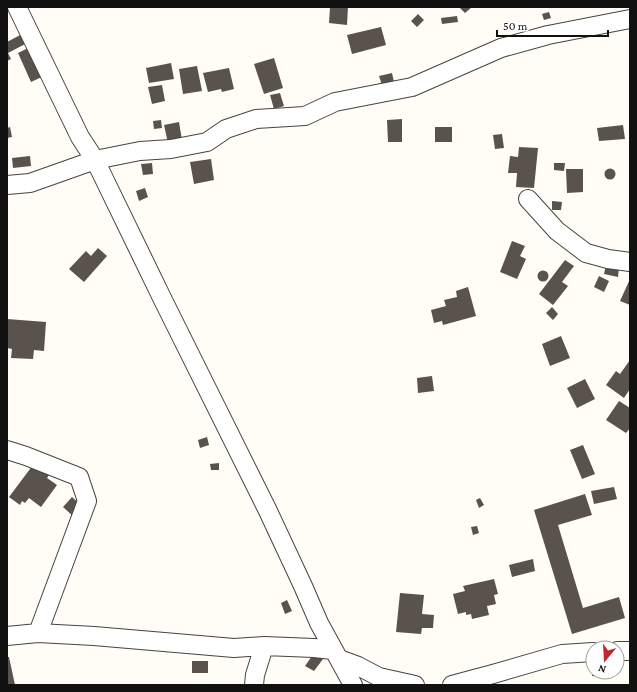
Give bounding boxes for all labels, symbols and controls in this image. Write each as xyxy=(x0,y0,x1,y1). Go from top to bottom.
scale bar xyxy=(497,12,608,38)
text: 50 m xyxy=(503,19,528,33)
north arrow xyxy=(585,640,625,680)
text: N xyxy=(596,662,607,676)

